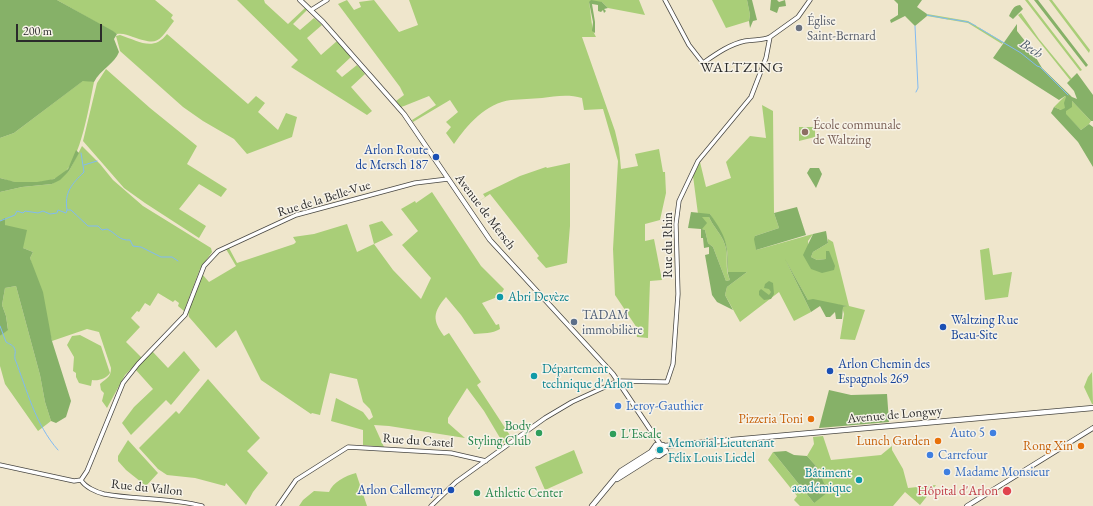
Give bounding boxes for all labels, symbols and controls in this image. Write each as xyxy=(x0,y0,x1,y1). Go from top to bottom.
place label: Église Saint-Bernard xyxy=(807,13,876,44)
scale bar xyxy=(18,16,104,42)
text: 200 m xyxy=(23,23,52,39)
marker: Église Saint-Bernard xyxy=(794,23,804,33)
water label: Bech xyxy=(1016,35,1046,63)
district label: WALTZING xyxy=(700,59,784,77)
place label: École communale de Waltzing xyxy=(813,117,901,148)
marker: École communale de Waltzing xyxy=(800,127,810,137)
place label: Arlon Route de Mersch 187 xyxy=(355,142,428,173)
marker: Arlon Route de Mersch 187 xyxy=(431,152,441,162)
street label: Avenue de Mersch xyxy=(451,171,519,253)
street label: Rue de la Belle-Vue xyxy=(276,177,372,221)
street label: Rue du Rhin xyxy=(660,212,676,278)
place label: Abri Devèze xyxy=(508,289,569,305)
marker: Abri Devèze xyxy=(495,292,505,302)
place label: TADAM immobilière xyxy=(582,307,643,338)
place label: Waltzing Rue Beau-Site xyxy=(951,312,1018,343)
marker: TADAM immobilière xyxy=(569,317,579,327)
marker: Waltzing Rue Beau-Site xyxy=(938,322,948,332)
place label: Arlon Chemin des Espagnols 269 xyxy=(838,356,930,387)
place label: Département technique d'Arlon xyxy=(542,361,633,392)
marker: Arlon Chemin des Espagnols 269 xyxy=(825,366,835,376)
marker: Département technique d'Arlon xyxy=(529,371,539,381)
place label: Leroy-Gauthier xyxy=(626,398,703,414)
marker: Leroy-Gauthier xyxy=(613,401,623,411)
street label: Avenue de Longwy xyxy=(847,403,943,427)
place label: Pizzeria Toni xyxy=(739,411,803,427)
marker: Pizzeria Toni xyxy=(806,414,816,424)
place label: Body Styling Club xyxy=(468,418,531,449)
place label: Auto 5 xyxy=(950,425,985,441)
place label: L'Escale xyxy=(621,426,661,442)
marker: Body Styling Club xyxy=(534,428,544,438)
marker: Auto 5 xyxy=(988,428,998,438)
marker: L'Escale xyxy=(608,429,618,439)
street label: Rue du Castel xyxy=(382,431,454,451)
place label: Lunch Garden xyxy=(857,433,930,449)
place label: Memorial Lieutenant Félix Louis Liedel xyxy=(668,435,774,466)
marker: Lunch Garden xyxy=(933,436,943,446)
place label: Rong Xin xyxy=(1023,438,1073,454)
marker: Rong Xin xyxy=(1076,441,1086,451)
marker: Memorial Lieutenant Félix Louis Liedel xyxy=(655,445,665,455)
place label: Carrefour xyxy=(938,447,988,463)
marker: Carrefour xyxy=(925,450,935,460)
place label: Madame Monsieur xyxy=(955,464,1050,480)
place label: Bâtiment académique xyxy=(792,465,851,496)
marker: Madame Monsieur xyxy=(942,467,952,477)
marker: Bâtiment académique xyxy=(854,475,864,485)
street label: Rue du Vallon xyxy=(110,476,184,500)
place label: Arlon Callemeyn xyxy=(357,482,443,498)
place label: Hôpital d'Arlon xyxy=(917,483,998,499)
marker: Arlon Callemeyn xyxy=(446,485,456,495)
place label: Athletic Center xyxy=(485,485,563,501)
marker: Hôpital d'Arlon xyxy=(1001,485,1013,497)
marker: Athletic Center xyxy=(472,488,482,498)

